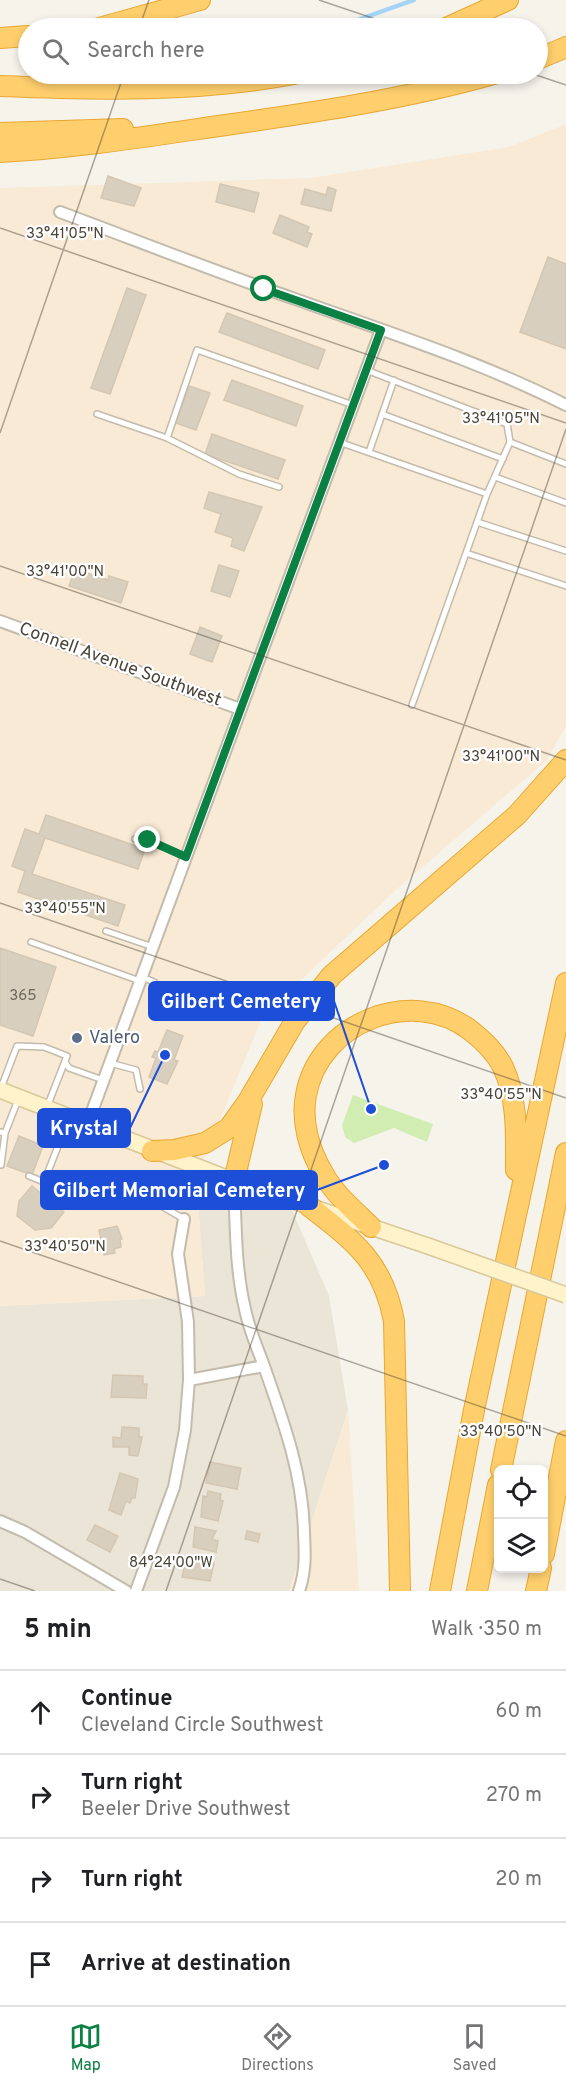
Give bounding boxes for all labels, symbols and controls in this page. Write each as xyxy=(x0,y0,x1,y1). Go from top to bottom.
search box xyxy=(18,18,548,84)
icon: search xyxy=(39,35,72,68)
text: Search here xyxy=(87,38,205,65)
text: 33°41'05"N xyxy=(26,225,104,244)
route start xyxy=(250,275,276,301)
text: 33°41'05"N xyxy=(462,410,540,429)
text: 33°41'00"N xyxy=(26,563,104,582)
street label: Connell Avenue Southwest xyxy=(16,618,224,712)
text: 33°41'00"N xyxy=(462,748,540,767)
route end xyxy=(134,826,160,852)
text: 33°40'55"N xyxy=(24,900,106,919)
callout: Gilbert Cemetery xyxy=(149,982,334,1020)
house number: 365 xyxy=(9,987,37,1006)
text: Gilbert Cemetery xyxy=(161,990,321,1016)
place label: Valero xyxy=(89,1027,140,1050)
marker: Valero xyxy=(70,1031,84,1045)
text: 33°40'55"N xyxy=(460,1086,542,1105)
callout: Krystal xyxy=(38,1109,130,1147)
text: Krystal xyxy=(50,1117,118,1143)
callout: Gilbert Memorial Cemetery xyxy=(41,1171,317,1209)
text: Gilbert Memorial Cemetery xyxy=(53,1179,305,1205)
text: 33°40'50"N xyxy=(24,1238,106,1257)
text: 33°40'50"N xyxy=(460,1423,542,1442)
map controls xyxy=(494,1465,548,1573)
button: locate xyxy=(494,1465,548,1519)
button: layers xyxy=(494,1519,548,1573)
text: 84°24'00"W xyxy=(129,1554,213,1573)
text: 5 min xyxy=(24,1614,92,1647)
text: Walk · 350 m xyxy=(431,1617,542,1643)
text: Continue xyxy=(81,1686,172,1713)
icon: ahead xyxy=(24,1696,57,1729)
text: 60 m xyxy=(496,1699,542,1725)
text: Cleveland Circle Southwest xyxy=(81,1713,324,1739)
text: Turn right xyxy=(81,1770,183,1797)
icon: right xyxy=(24,1780,57,1813)
text: 270 m xyxy=(486,1783,542,1809)
text: Beeler Drive Southwest xyxy=(81,1797,291,1823)
icon: right xyxy=(24,1864,57,1897)
text: Turn right xyxy=(81,1867,183,1894)
text: 20 m xyxy=(495,1867,542,1893)
icon: arrive xyxy=(24,1948,57,1981)
text: Arrive at destination xyxy=(81,1951,291,1978)
tab: Map xyxy=(69,2020,102,2076)
tab: Directions xyxy=(241,2020,314,2076)
tab: Saved xyxy=(453,2020,497,2076)

